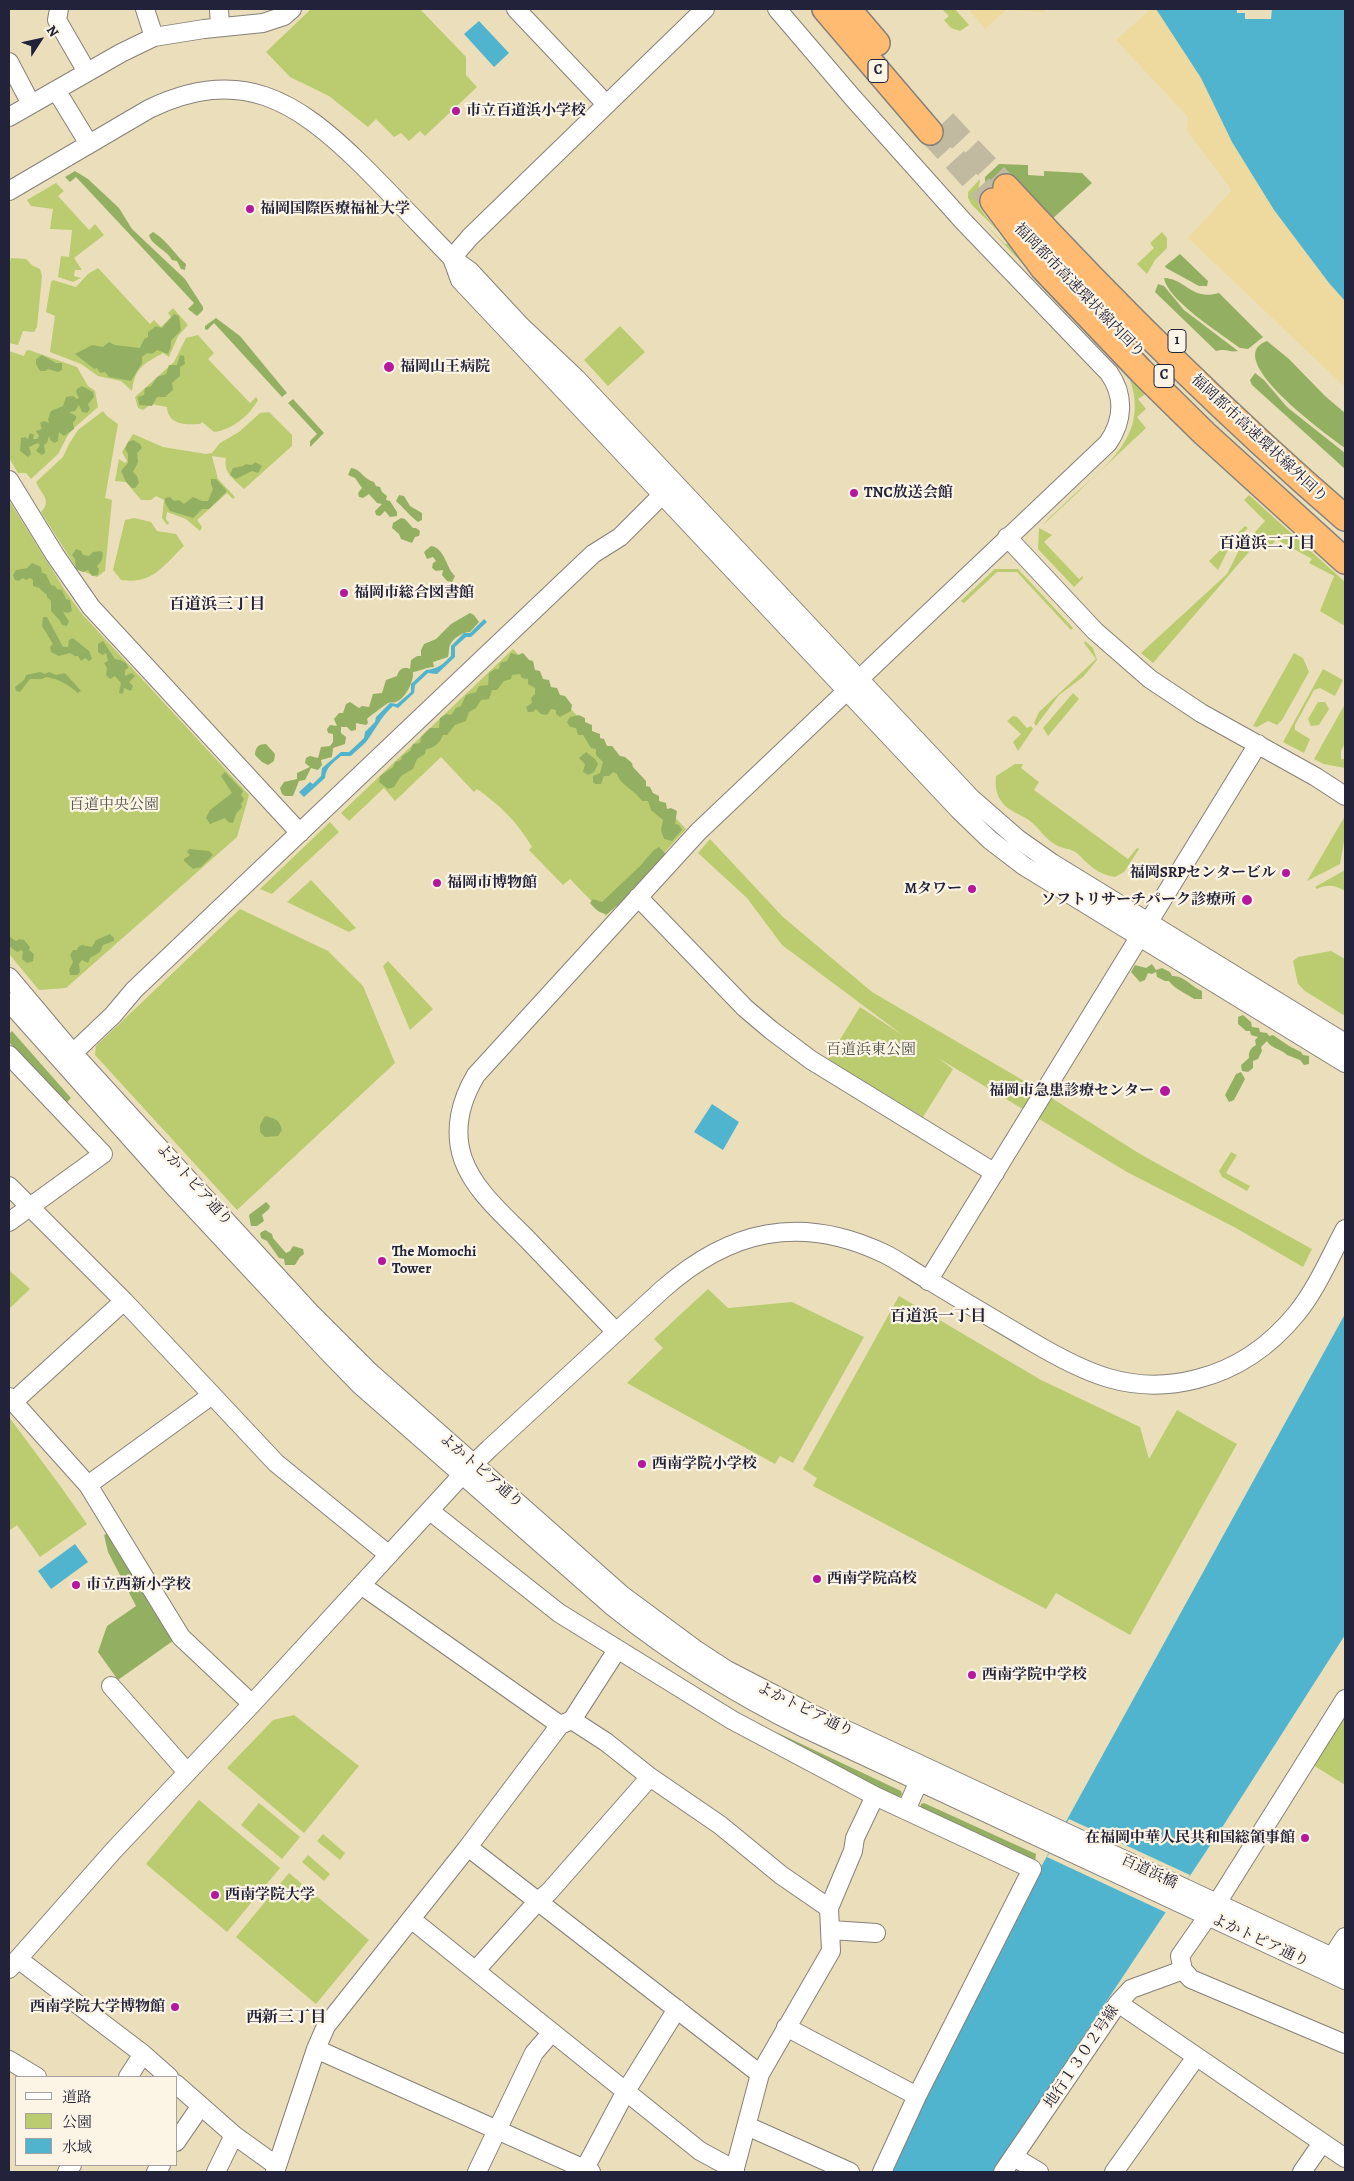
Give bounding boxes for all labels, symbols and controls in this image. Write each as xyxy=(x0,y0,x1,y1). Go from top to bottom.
north arrow xyxy=(15,15,65,65)
text: N xyxy=(42,21,63,41)
road number: C xyxy=(868,59,888,82)
place label: 市立百道浜小学校 xyxy=(466,102,586,120)
marker: 市立百道浜小学校 xyxy=(450,105,462,117)
place label: 福岡国際医療福祉大学 xyxy=(260,200,410,218)
marker: 福岡国際医療福祉大学 xyxy=(244,203,256,215)
street label: 福岡都市高速環状線内回り xyxy=(1010,220,1148,362)
road number: 1 xyxy=(1168,330,1186,352)
place label: 福岡山王病院 xyxy=(400,358,490,376)
marker: 福岡山王病院 xyxy=(382,360,396,374)
road number: C xyxy=(1154,364,1174,388)
street label: 福岡都市高速環状線外回り xyxy=(1187,371,1331,507)
place label: TNC放送会館 xyxy=(864,484,953,502)
marker: TNC放送会館 xyxy=(848,487,860,499)
district label: 百道浜二丁目 xyxy=(1219,534,1315,554)
place label: 福岡市総合図書館 xyxy=(354,584,474,602)
marker: 福岡市総合図書館 xyxy=(338,587,350,599)
district label: 百道浜三丁目 xyxy=(169,595,265,615)
park label: 百道中央公園 xyxy=(69,796,159,814)
place label: 福岡SRPセンタービル xyxy=(1130,864,1276,882)
marker: 福岡SRPセンタービル xyxy=(1280,867,1292,879)
place label: 福岡市博物館 xyxy=(447,874,537,892)
marker: 福岡市博物館 xyxy=(431,877,443,889)
place label: Mタワー xyxy=(904,880,962,898)
marker: Mタワー xyxy=(966,883,978,895)
place label: ソフトリサーチパーク診療所 xyxy=(1041,891,1236,909)
marker: ソフトリサーチパーク診療所 xyxy=(1240,893,1254,907)
park label: 百道浜東公園 xyxy=(826,1041,916,1059)
place label: 福岡市急患診療センター xyxy=(989,1082,1154,1100)
marker: 福岡市急患診療センター xyxy=(1158,1084,1172,1098)
street label: よかトピア通り xyxy=(152,1140,236,1230)
place label: The Momochi Tower xyxy=(392,1243,476,1278)
marker: The Momochi Tower xyxy=(376,1255,388,1267)
district label: 百道浜一丁目 xyxy=(890,1307,986,1327)
street label: よかトピア通り xyxy=(435,1430,527,1512)
place label: 西南学院小学校 xyxy=(652,1455,757,1473)
marker: 西南学院小学校 xyxy=(636,1458,648,1470)
place label: 西南学院高校 xyxy=(827,1570,917,1588)
marker: 西南学院高校 xyxy=(811,1573,823,1585)
place label: 市立西新小学校 xyxy=(86,1576,191,1594)
marker: 市立西新小学校 xyxy=(70,1579,82,1591)
place label: 西南学院中学校 xyxy=(982,1666,1087,1684)
marker: 西南学院中学校 xyxy=(966,1669,978,1681)
street label: よかトピア通り xyxy=(754,1679,856,1741)
place label: 在福岡中華人民共和国総領事館 xyxy=(1085,1829,1295,1847)
marker: 在福岡中華人民共和国総領事館 xyxy=(1299,1832,1311,1844)
street label: 百道浜橋 xyxy=(1118,1851,1180,1893)
place label: 西南学院大学 xyxy=(225,1886,315,1904)
marker: 西南学院大学 xyxy=(209,1889,221,1901)
street label: よかトピア通り xyxy=(1209,1911,1311,1971)
place label: 西南学院大学博物館 xyxy=(30,1998,165,2016)
marker: 西南学院大学博物館 xyxy=(169,2001,181,2013)
street label: 地行１３０２号線 xyxy=(1041,2002,1123,2112)
district label: 西新三丁目 xyxy=(246,2008,326,2028)
legend xyxy=(15,2076,178,2166)
text: 道路 xyxy=(62,2087,92,2107)
text: 公園 xyxy=(62,2112,92,2132)
text: 水域 xyxy=(62,2137,92,2157)

